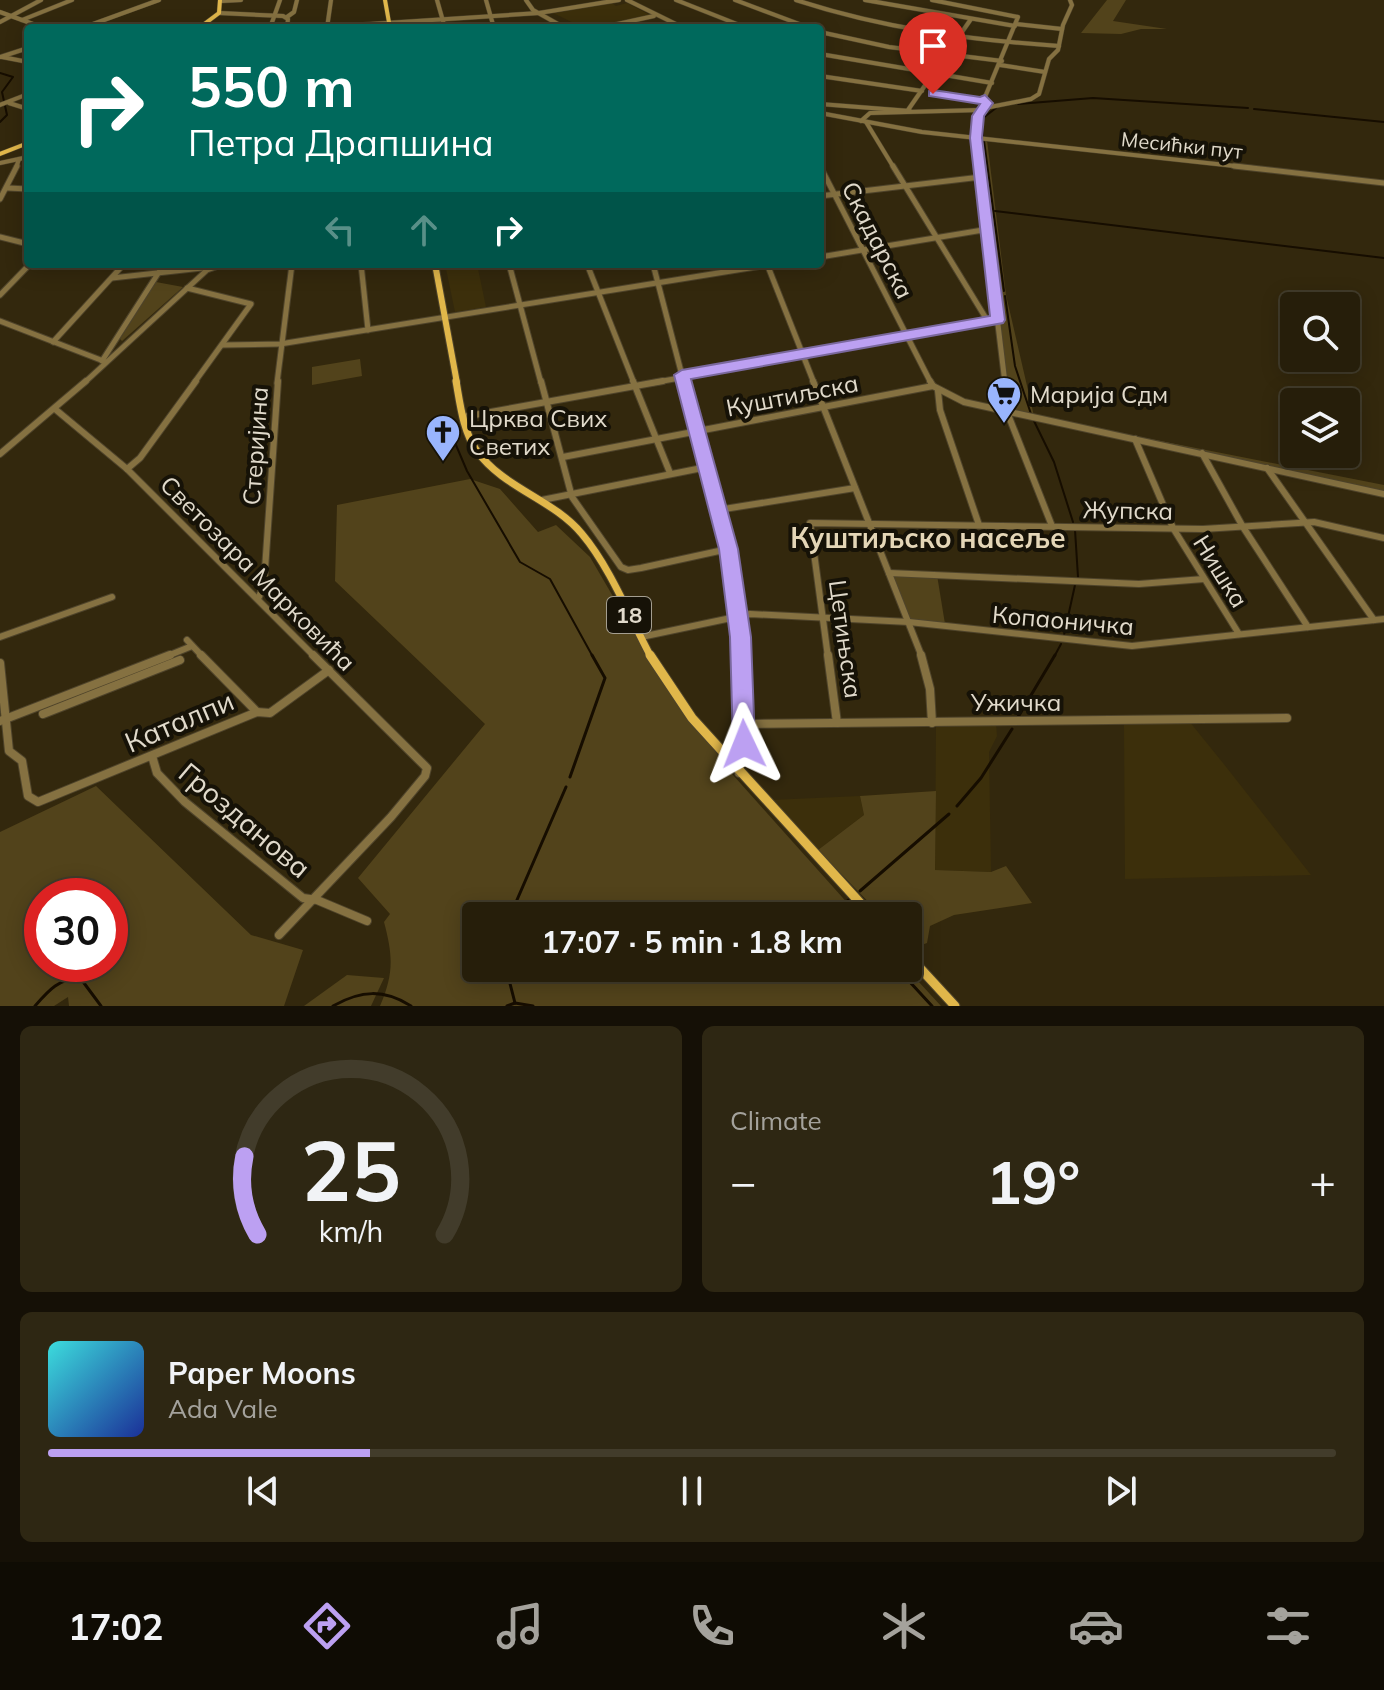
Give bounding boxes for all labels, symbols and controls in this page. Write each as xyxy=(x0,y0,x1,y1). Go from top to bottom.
pin xyxy=(899,12,967,94)
icon: arrive xyxy=(911,24,955,68)
text: 550 m xyxy=(188,51,355,121)
icon: right xyxy=(56,56,160,160)
text: Петра Драпшина xyxy=(188,120,494,165)
street label: Месићки пут xyxy=(1120,126,1245,164)
street label: Скадарска xyxy=(836,176,920,304)
icon: left xyxy=(318,208,362,252)
icon: ahead xyxy=(402,208,446,252)
icon: right xyxy=(486,208,530,252)
map controls xyxy=(1280,292,1360,468)
button: search xyxy=(1280,292,1360,372)
street label: Куштиљска xyxy=(723,367,861,423)
supermarket icon: Марија Сдм xyxy=(985,375,1023,425)
place label: Марија Сдм xyxy=(1030,379,1168,409)
street label: Стеријина xyxy=(236,386,274,506)
button: layers xyxy=(1280,388,1360,468)
place label: Црква Свих Светих xyxy=(469,403,607,461)
church icon: Црква Свих Светих xyxy=(424,413,462,463)
street label: Светозара Марковића xyxy=(154,469,362,677)
street label: Жупска xyxy=(1083,494,1173,526)
district label: Куштиљско насеље xyxy=(790,520,1066,555)
street label: Нишка xyxy=(1187,529,1255,613)
street label: Цетињска xyxy=(823,578,869,700)
road number: 18 xyxy=(607,597,651,633)
street label: Копаоничка xyxy=(991,599,1135,641)
street label: Каталпи xyxy=(119,682,239,760)
street label: Ужичка xyxy=(970,687,1061,717)
position arrow xyxy=(702,702,786,786)
street label: Грозданова xyxy=(172,755,318,885)
speed limit sign: 30 xyxy=(24,878,128,982)
text: 17:07 · 5 min · 1.8 km xyxy=(541,923,843,961)
text: Climate xyxy=(730,1104,822,1137)
text: 25 xyxy=(301,1117,401,1222)
text: 19° xyxy=(986,1144,1080,1219)
text: − xyxy=(730,1154,756,1209)
text: + xyxy=(1310,1154,1336,1209)
text: km/h xyxy=(319,1213,383,1249)
text: Paper Moons xyxy=(168,1354,356,1392)
text: Ada Vale xyxy=(168,1392,278,1425)
icon: previous xyxy=(241,1469,285,1513)
icon: pause xyxy=(670,1469,714,1513)
icon: next xyxy=(1099,1469,1143,1513)
icon: directions xyxy=(299,1598,355,1654)
icon: music xyxy=(492,1598,548,1654)
icon: phone xyxy=(684,1598,740,1654)
icon: climate xyxy=(876,1598,932,1654)
icon: car xyxy=(1068,1598,1124,1654)
icon: filters xyxy=(1260,1598,1316,1654)
text: 17:02 xyxy=(68,1604,163,1649)

